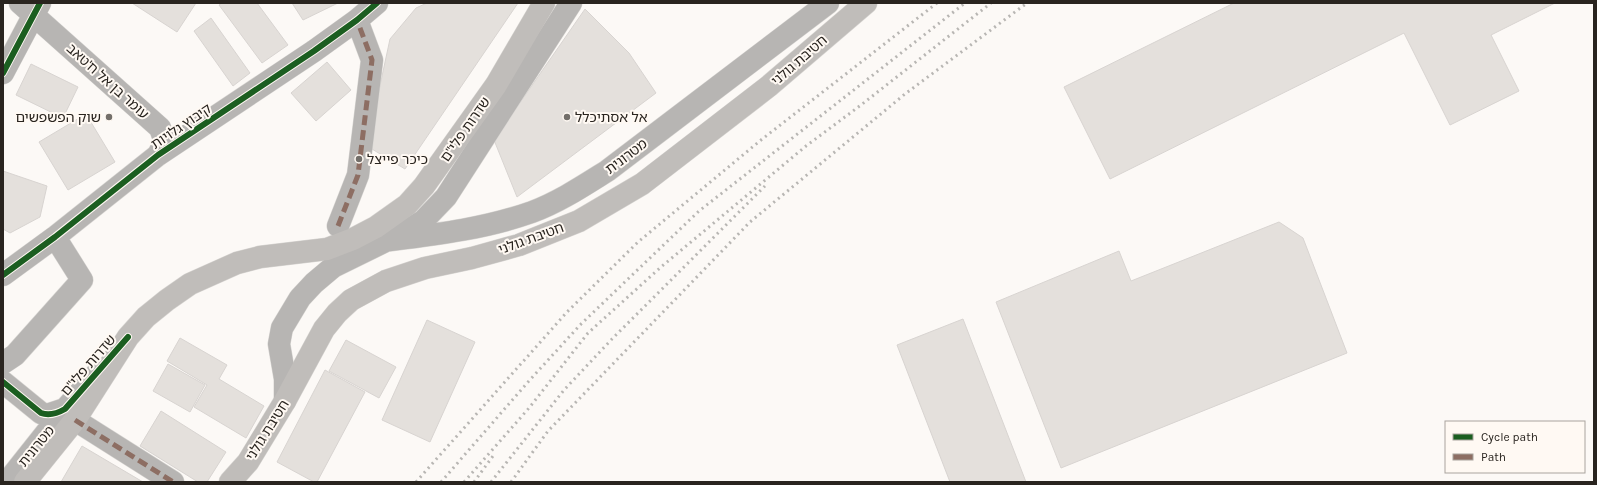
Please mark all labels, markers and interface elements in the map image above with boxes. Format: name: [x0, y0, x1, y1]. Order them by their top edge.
street label: חטיבת גולני: [768, 32, 831, 89]
street label: עומר בן אל ח'טאב: [63, 40, 152, 123]
street label: שדרות פלי"ם: [437, 94, 494, 165]
street label: קיבוץ גלויות: [148, 100, 215, 153]
place label: שוק הפשפשים: [15, 109, 101, 126]
place label: אל אסתיכלל: [575, 109, 648, 126]
marker: שוק הפשפשים: [104, 112, 114, 122]
marker: אל אסתיכלל: [562, 112, 572, 122]
street label: מטרונית: [602, 135, 651, 178]
place label: כיכר פייצל: [367, 151, 428, 168]
marker: כיכר פייצל: [354, 154, 364, 164]
street label: חטיבת גולני: [496, 219, 566, 258]
street label: שדרות פלי"ם: [57, 331, 120, 399]
street label: חטיבת גולני: [242, 397, 293, 464]
legend: [1445, 421, 1585, 473]
street label: מטרונית: [15, 422, 58, 470]
text: Cycle path: [1481, 430, 1538, 444]
text: Path: [1481, 450, 1506, 464]

